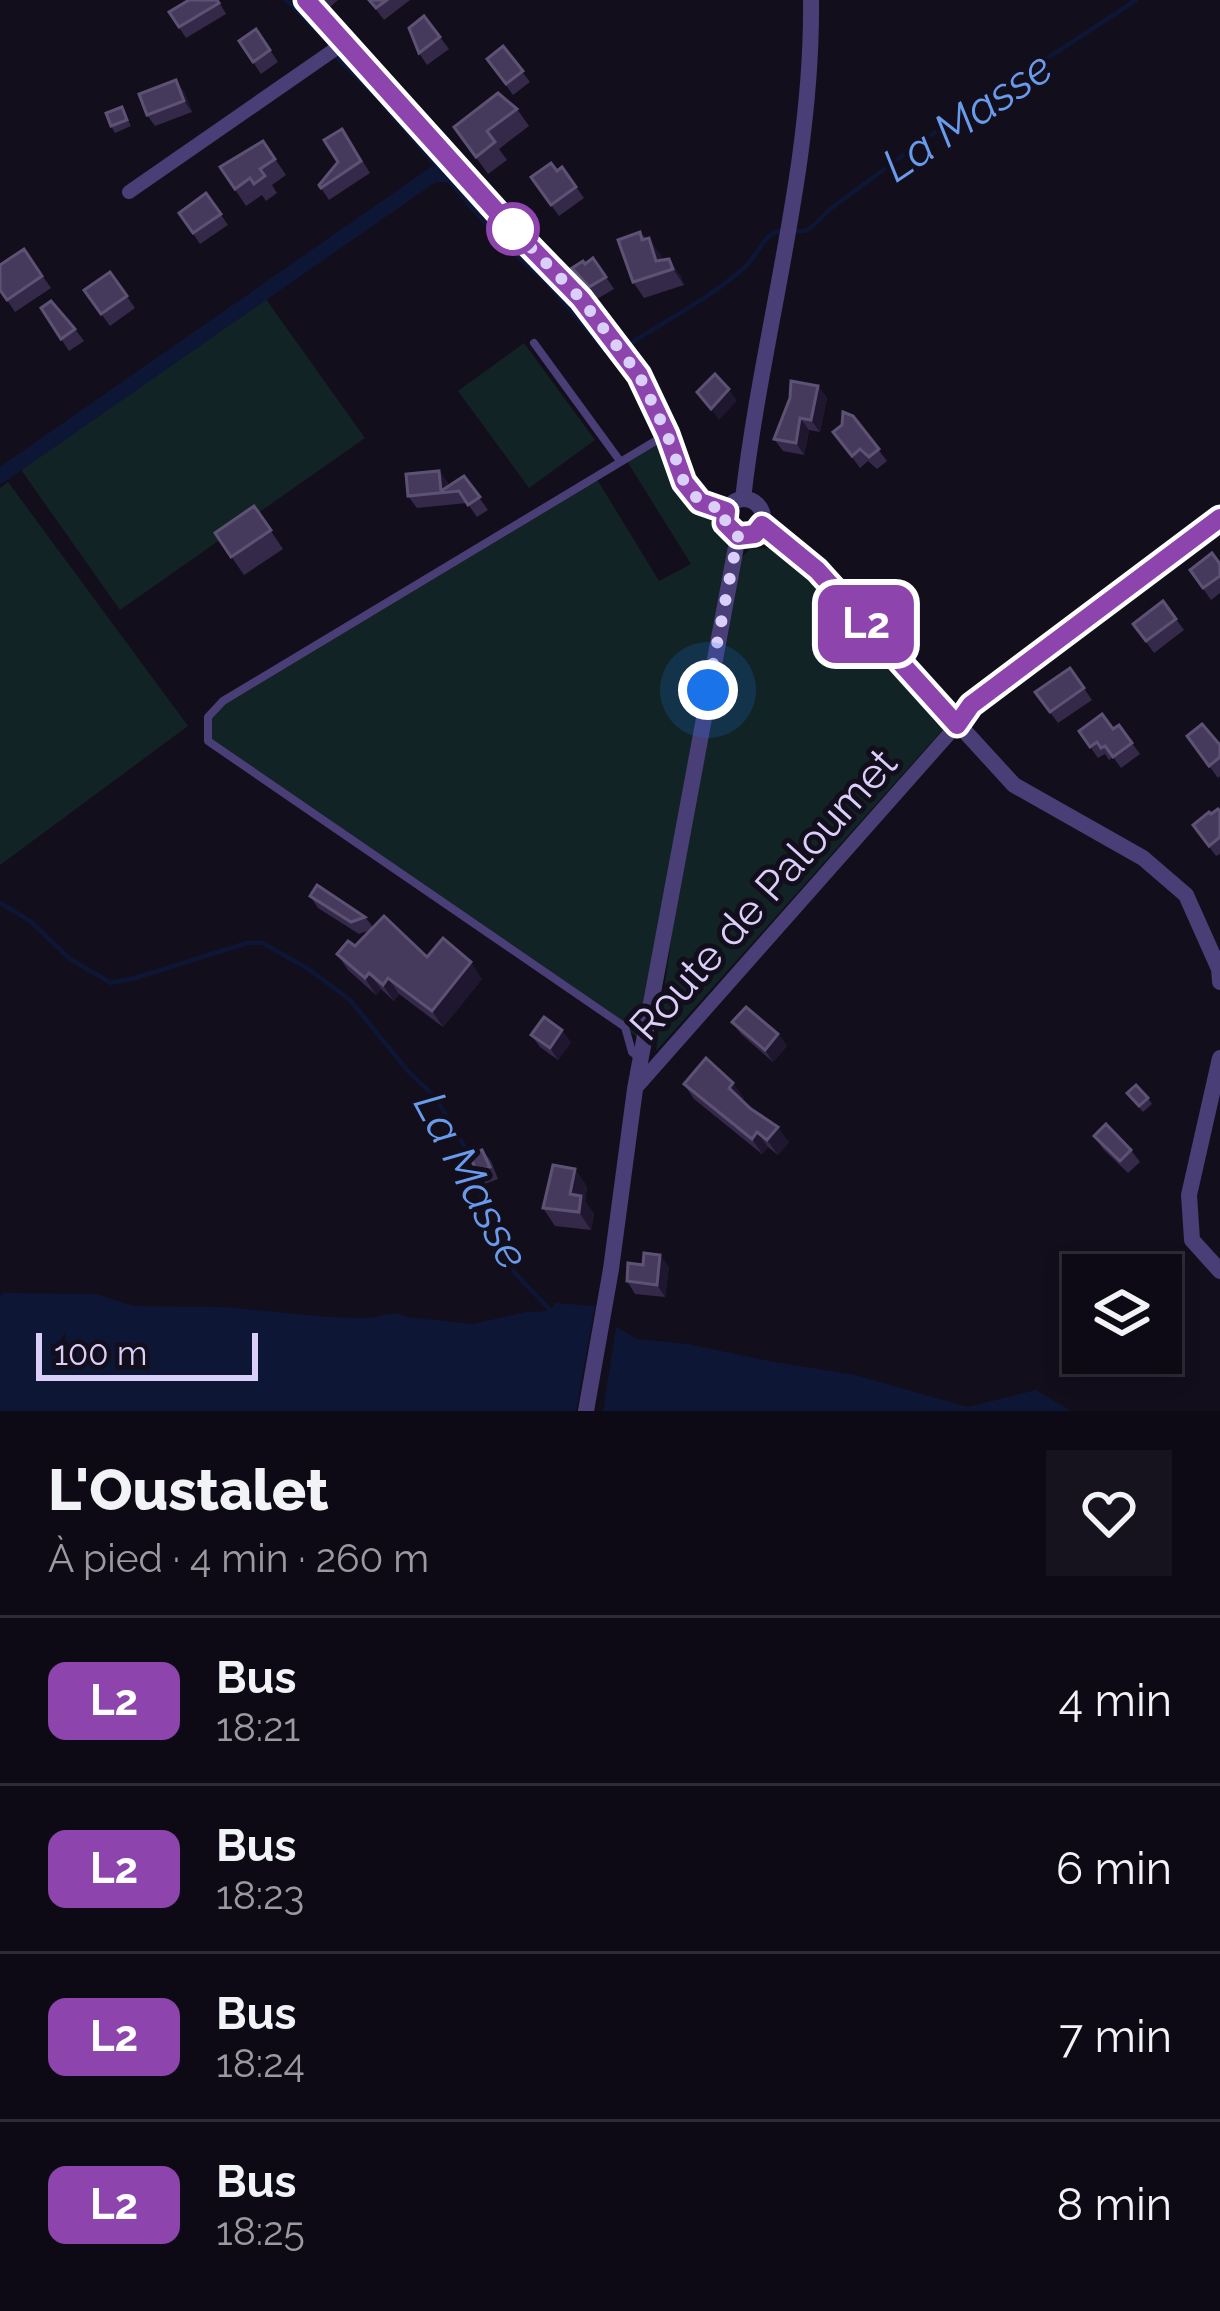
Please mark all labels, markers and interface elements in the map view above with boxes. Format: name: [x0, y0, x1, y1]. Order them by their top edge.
water label: La Masse: [873, 41, 1062, 192]
unlabelled marker: [488, 204, 538, 254]
line badge: L2: [812, 585, 920, 663]
text: L2: [842, 599, 890, 648]
your location: [678, 660, 738, 720]
street label: Route de Paloumet: [620, 739, 907, 1050]
water label: La Masse: [403, 1083, 540, 1278]
map controls: [1062, 1254, 1182, 1374]
button: layers: [1062, 1254, 1182, 1374]
scale bar: [36, 1327, 258, 1380]
text: 100 m: [54, 1334, 147, 1373]
button: heart: [1046, 1450, 1172, 1576]
text: L'Oustalet: [48, 1456, 329, 1523]
text: À pied · 4 min · 260 m: [48, 1535, 429, 1581]
text: Bus: [216, 1651, 297, 1704]
text: 4 min: [1059, 1674, 1172, 1727]
text: L2: [90, 1676, 138, 1725]
text: 18:21: [216, 1704, 300, 1750]
text: Bus: [216, 1819, 297, 1872]
text: 6 min: [1056, 1842, 1172, 1895]
text: L2: [90, 1844, 138, 1893]
text: 18:23: [216, 1872, 304, 1918]
text: Bus: [216, 1987, 297, 2040]
text: 7 min: [1059, 2010, 1172, 2063]
text: L2: [90, 2012, 138, 2061]
text: 18:24: [216, 2040, 305, 2086]
text: Bus: [216, 2155, 297, 2208]
text: 8 min: [1056, 2178, 1172, 2231]
text: L2: [90, 2180, 138, 2229]
text: 18:25: [216, 2208, 305, 2254]

